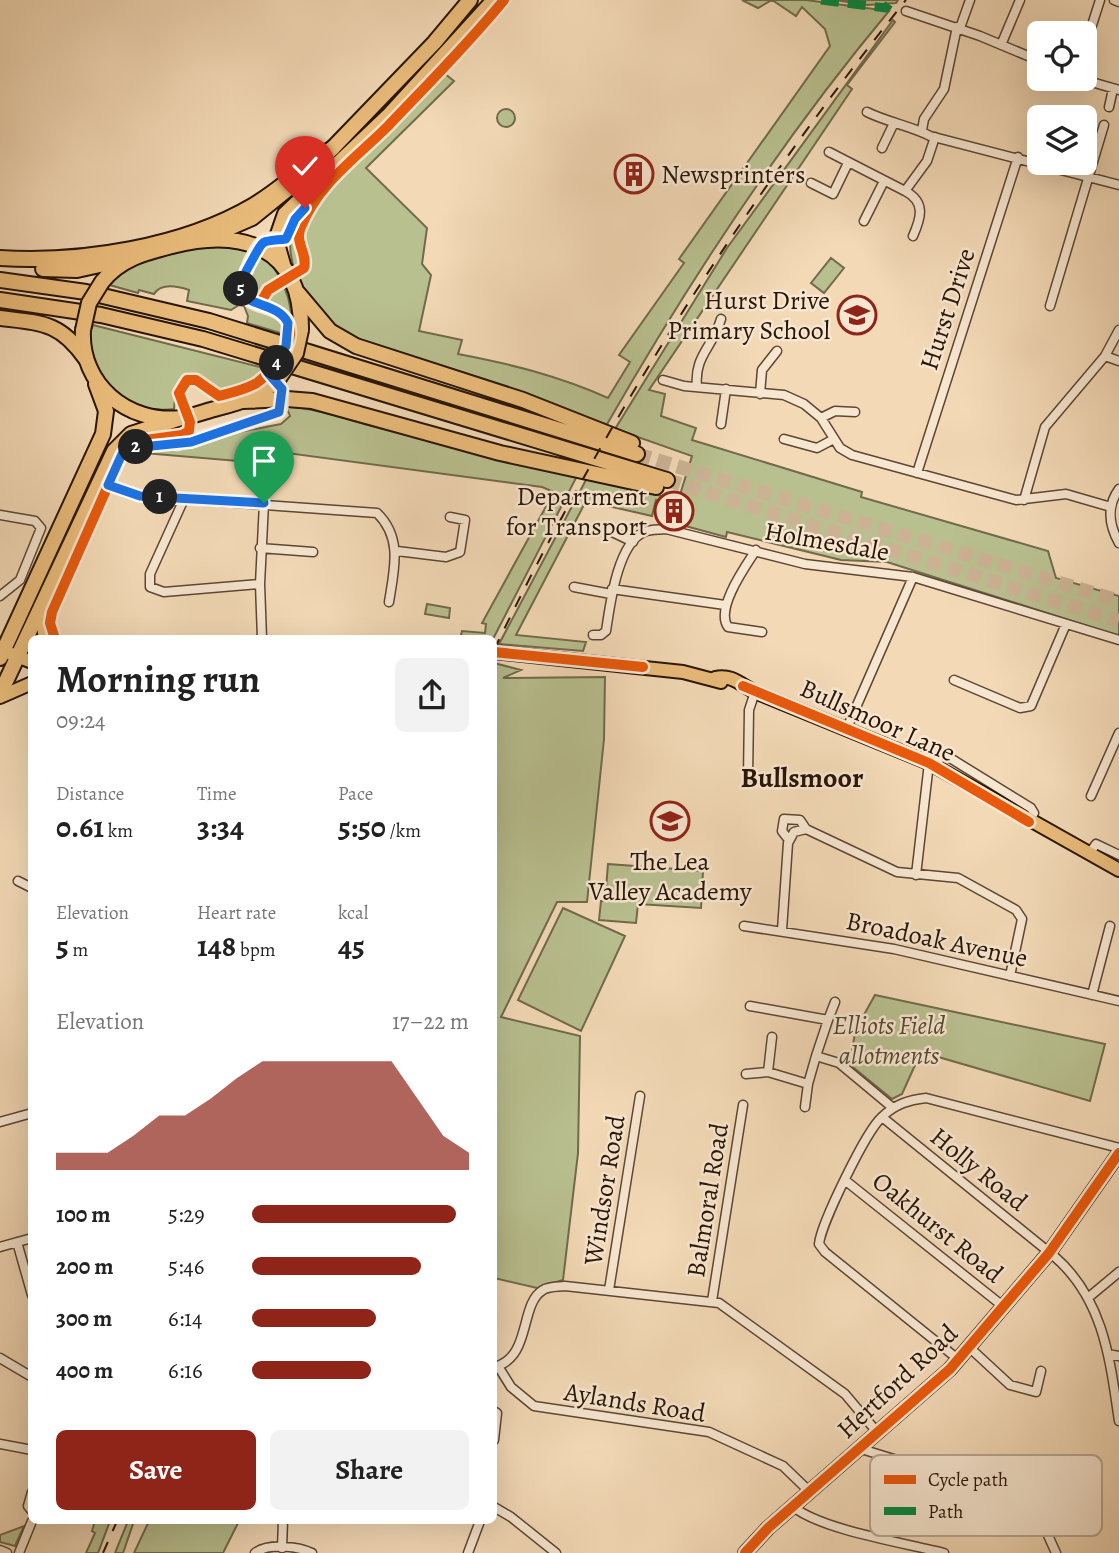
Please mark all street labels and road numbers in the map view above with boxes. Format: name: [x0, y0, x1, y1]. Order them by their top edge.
street label: Hurst Drive: [911, 244, 984, 375]
street label: Holmesdale: [762, 513, 892, 570]
street label: Bullsmoor Lane: [795, 671, 961, 770]
street label: Broadoak Avenue: [843, 903, 1031, 976]
street label: Windsor Road: [575, 1113, 634, 1269]
street label: Holly Road: [923, 1119, 1035, 1219]
street label: Balmoral Road: [678, 1120, 737, 1280]
street label: Oakhurst Road: [865, 1164, 1011, 1291]
street label: Hertford Road: [829, 1316, 965, 1446]
street label: Aylands Road: [561, 1374, 708, 1431]

